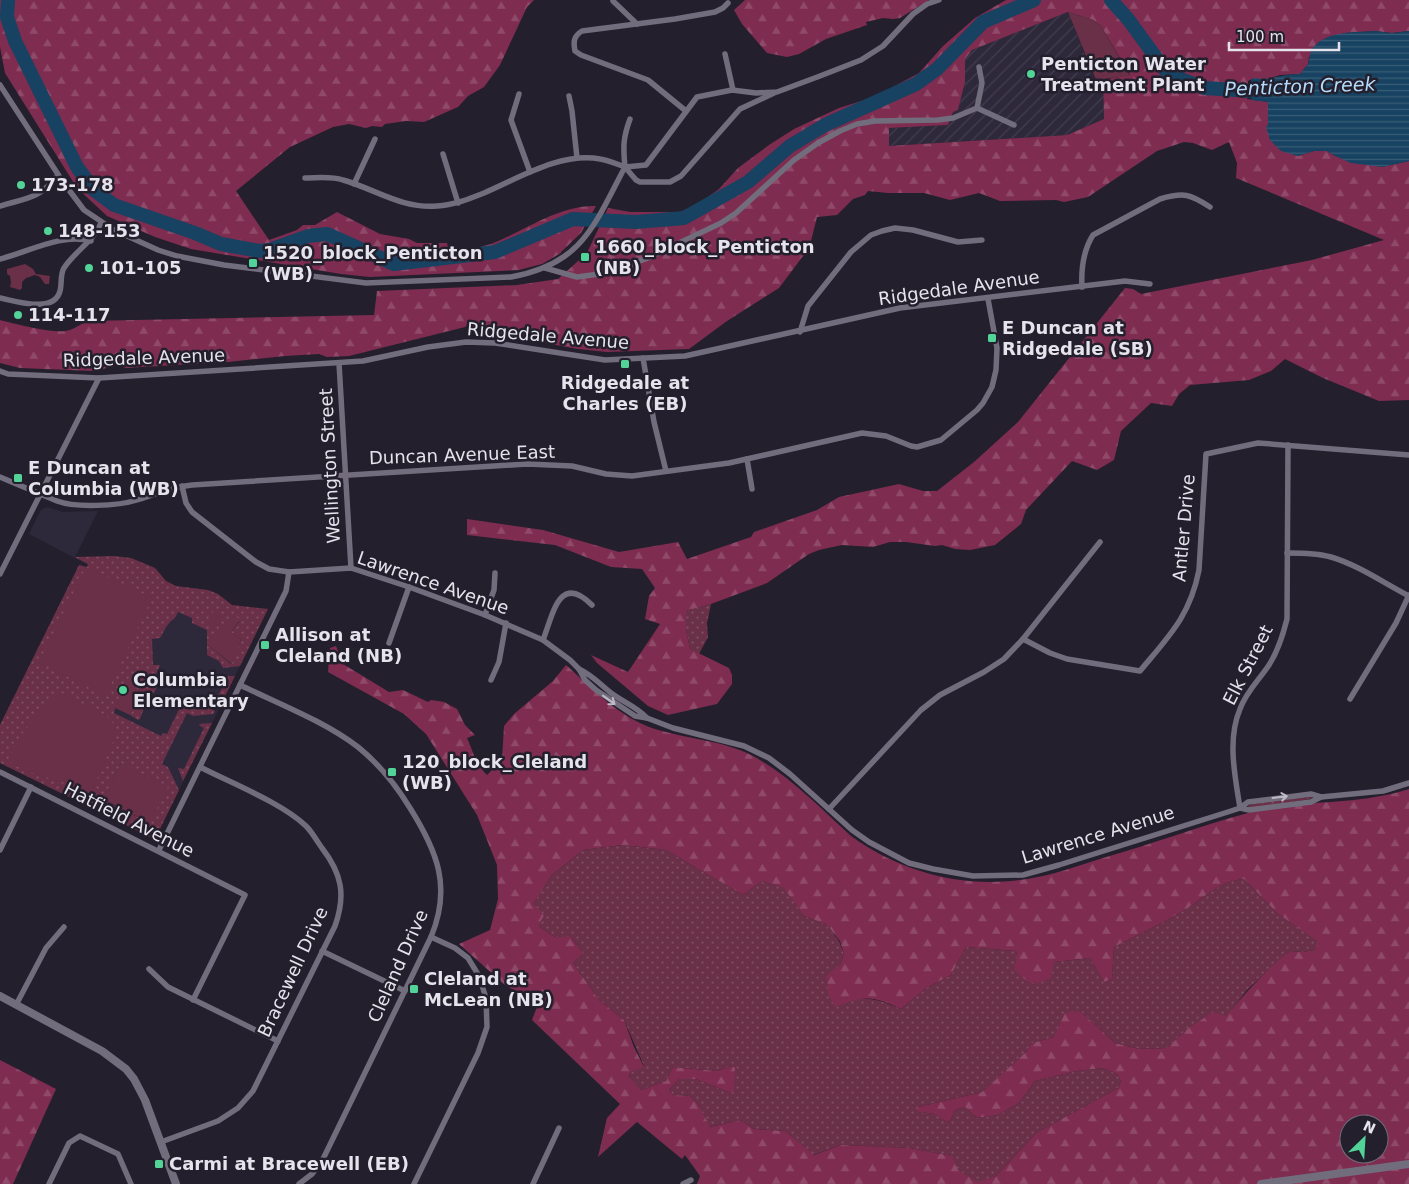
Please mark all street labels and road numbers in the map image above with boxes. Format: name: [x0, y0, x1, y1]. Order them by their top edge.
street label: Ridgedale Avenue: [877, 266, 1041, 309]
street label: Ridgedale Avenue: [466, 318, 630, 353]
street label: Ridgedale Avenue: [62, 344, 226, 371]
street label: Wellington Street: [315, 388, 344, 544]
street label: Duncan Avenue East: [369, 441, 555, 468]
street label: Antler Drive: [1168, 473, 1199, 583]
street label: Lawrence Avenue: [355, 547, 512, 618]
street label: Elk Street: [1218, 621, 1277, 708]
street label: Hatfield Avenue: [61, 778, 198, 861]
street label: Lawrence Avenue: [1019, 801, 1177, 868]
street label: Bracewell Drive: [253, 903, 332, 1040]
street label: Cleland Drive: [363, 906, 432, 1025]

